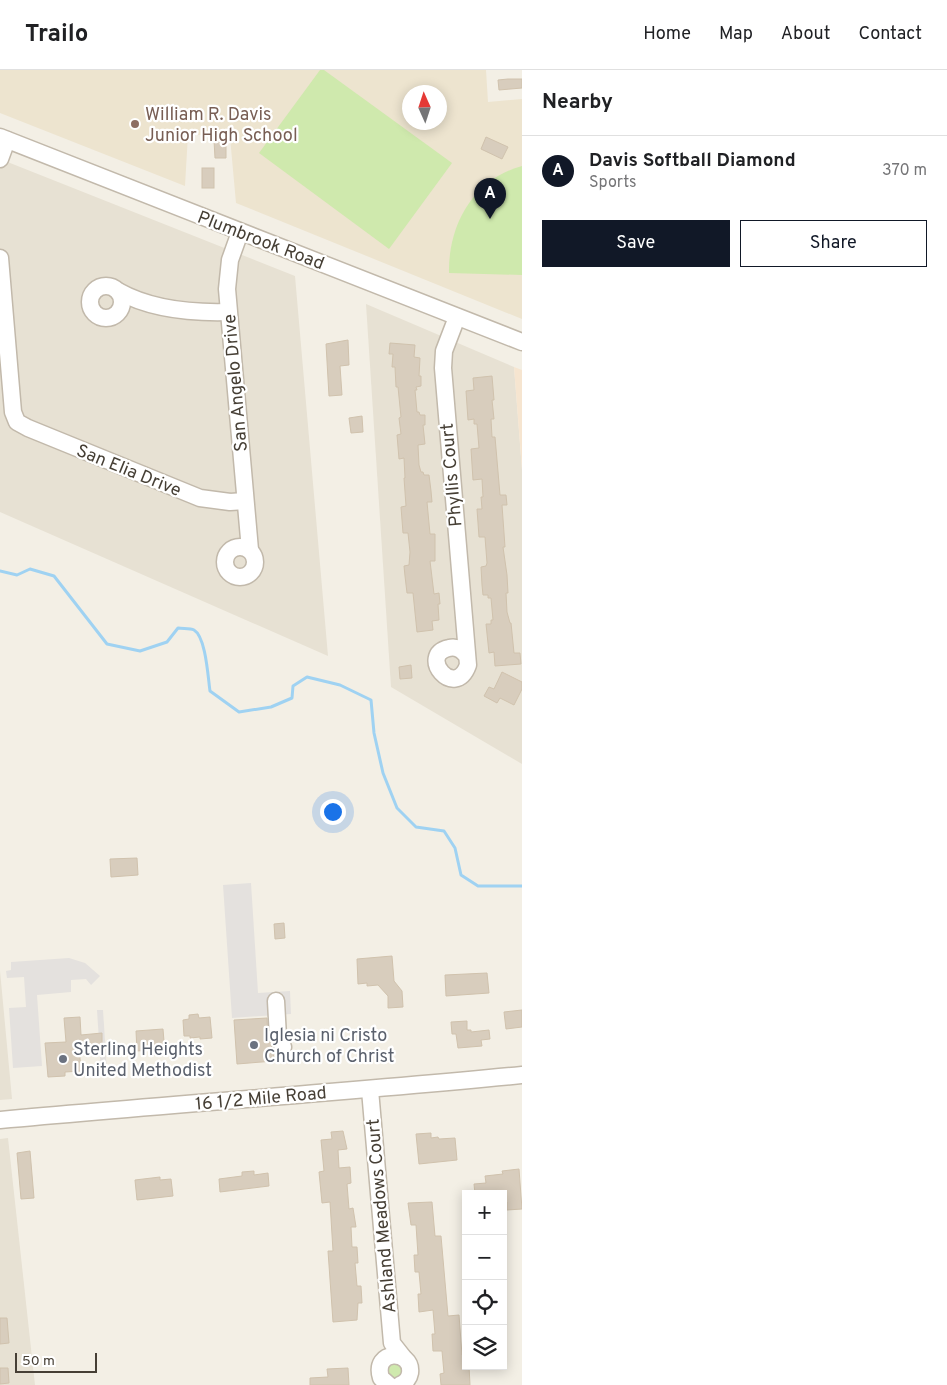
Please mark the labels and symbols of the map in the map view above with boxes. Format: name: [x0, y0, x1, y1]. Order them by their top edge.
north arrow: [402, 85, 447, 130]
place label: William R. Davis Junior High School: [145, 104, 298, 148]
marker: William R. Davis Junior High School: [129, 118, 141, 130]
pin: A: [474, 178, 506, 219]
street label: Plumbrook Road: [194, 207, 327, 276]
street label: San Angelo Drive: [219, 313, 254, 453]
street label: Phyllis Court: [437, 422, 468, 528]
street label: San Elia Drive: [73, 440, 184, 503]
your location: [320, 799, 346, 825]
place label: Iglesia ni Cristo Church of Christ: [264, 1025, 395, 1069]
place label: Sterling Heights United Methodist: [73, 1039, 212, 1083]
marker: Iglesia ni Cristo Church of Christ: [248, 1039, 260, 1051]
marker: Sterling Heights United Methodist: [57, 1053, 69, 1065]
street label: 16 1/2 Mile Road: [194, 1082, 328, 1117]
street label: Ashland Meadows Court: [363, 1118, 402, 1314]
scale bar: [15, 1350, 98, 1373]

